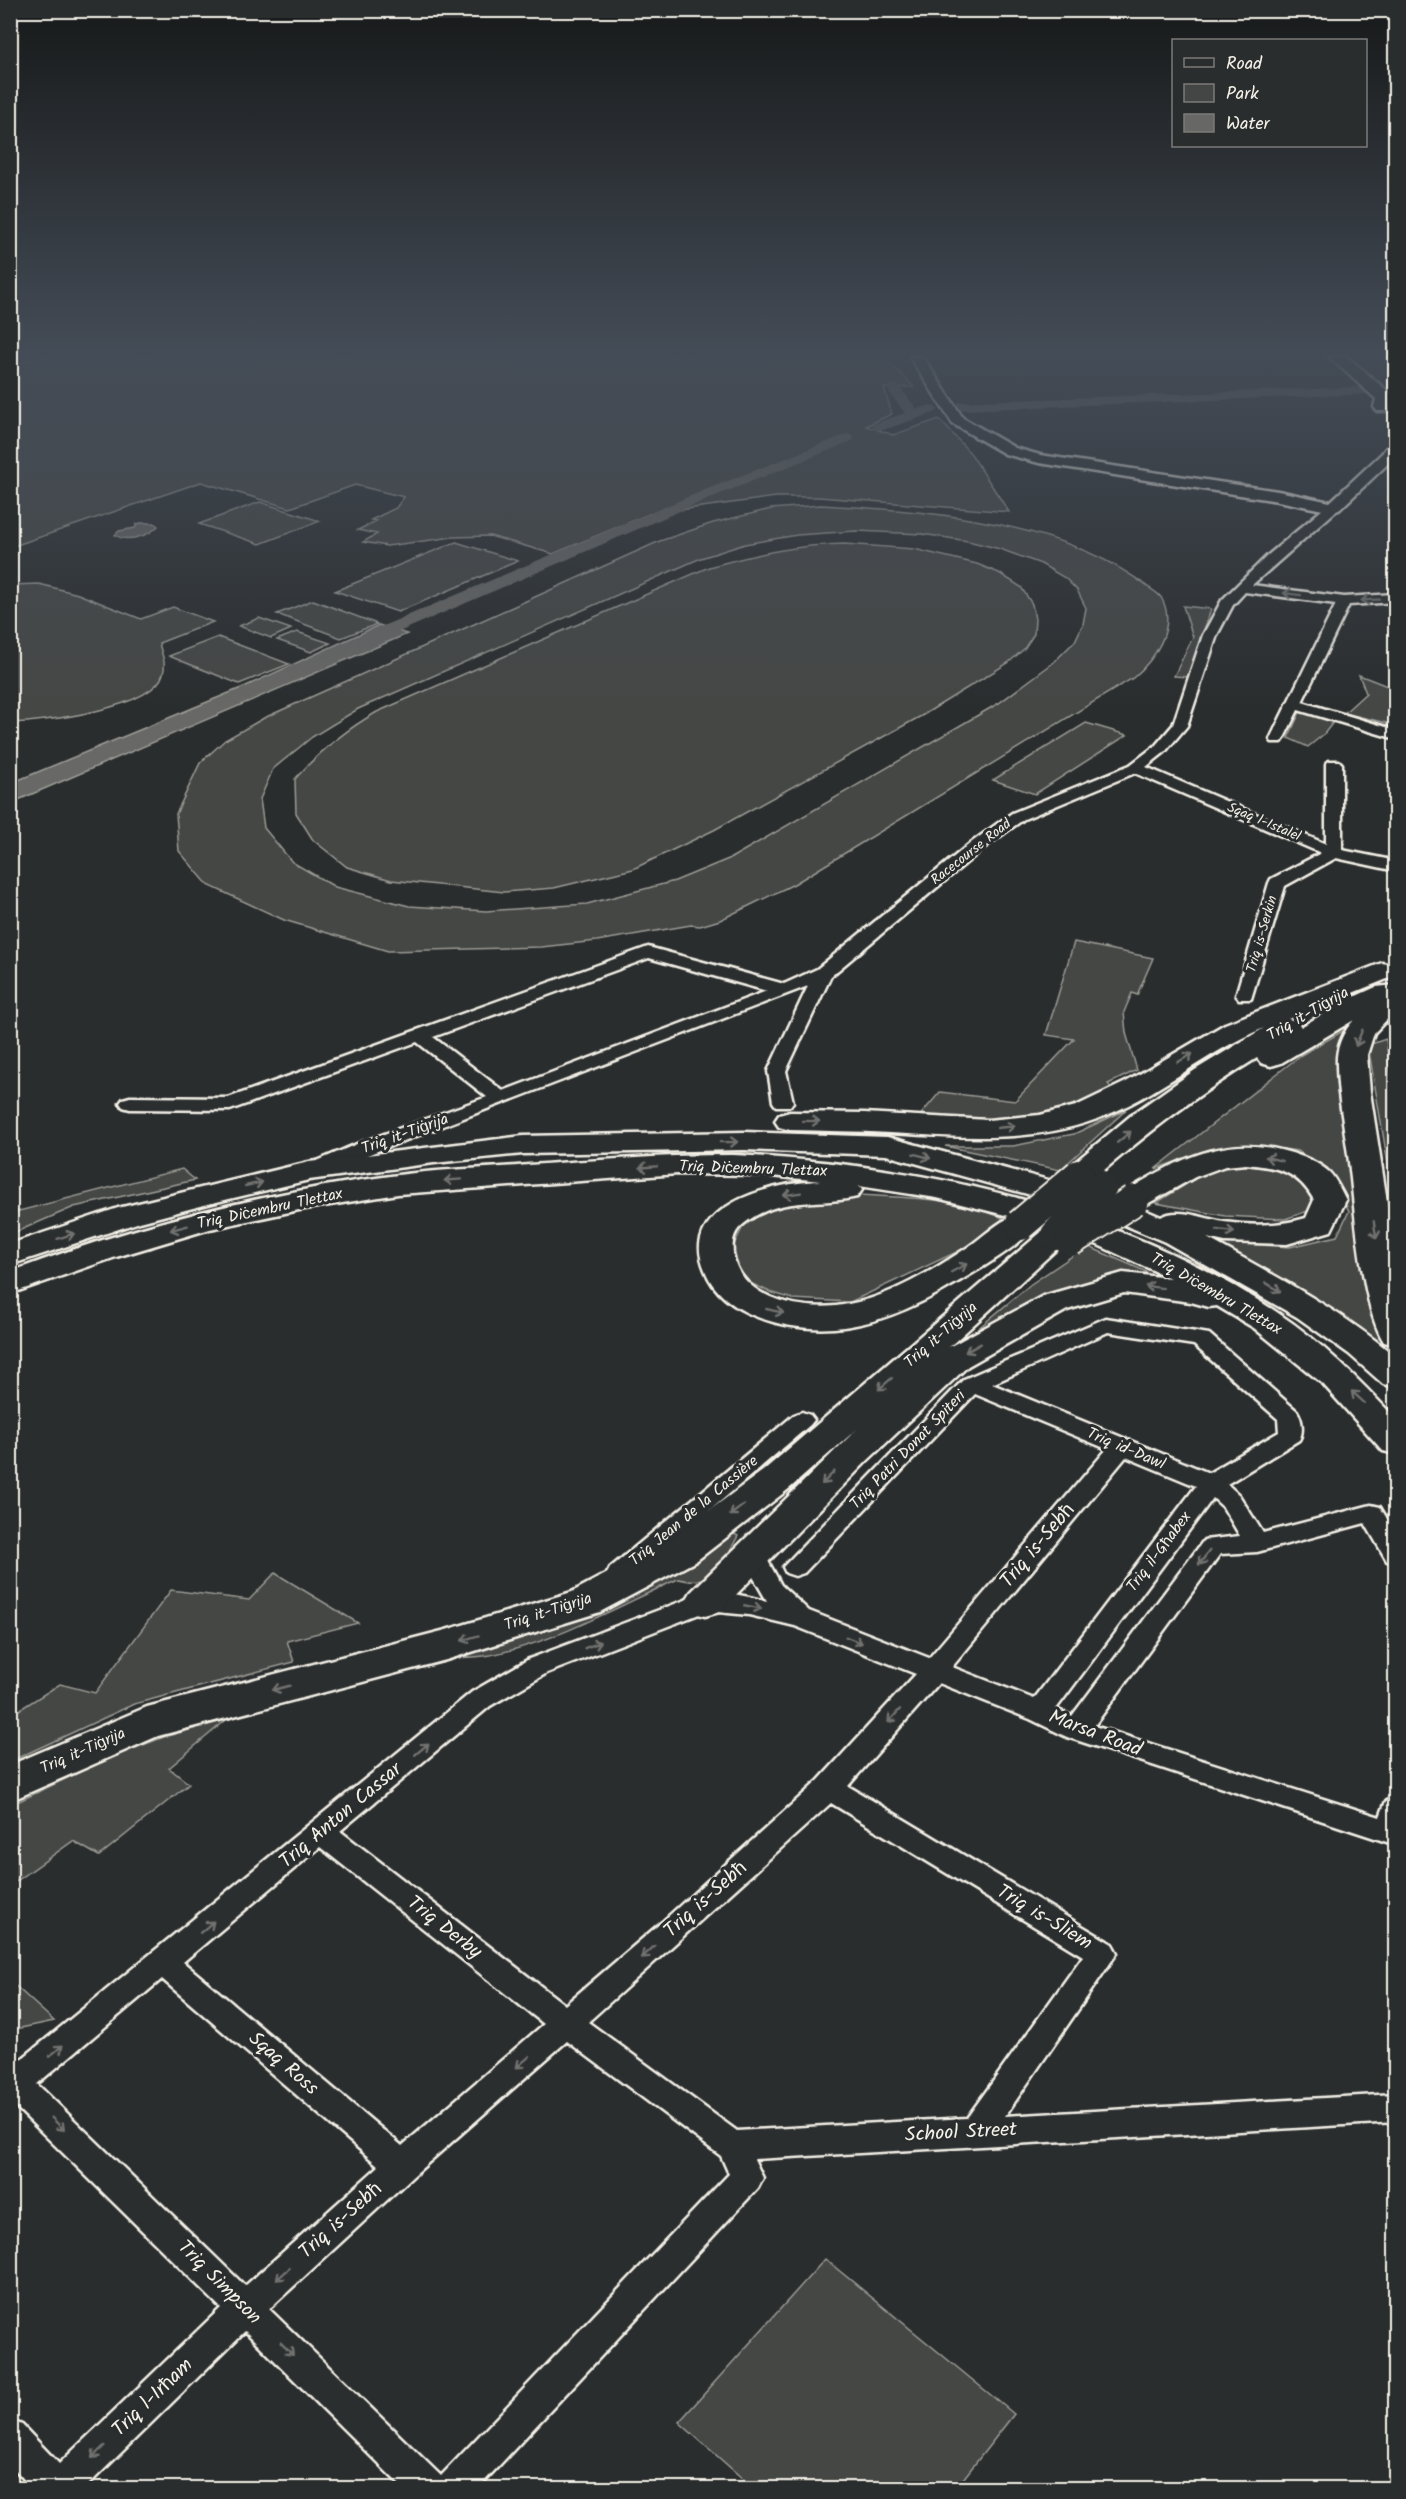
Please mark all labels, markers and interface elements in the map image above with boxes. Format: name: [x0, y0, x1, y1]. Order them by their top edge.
legend: [1172, 39, 1367, 147]
text: Road: [1226, 50, 1263, 79]
text: Park: [1226, 80, 1259, 109]
text: Water: [1226, 110, 1271, 139]
one-way arrow: [1283, 589, 1303, 600]
one-way arrow: [1360, 594, 1380, 605]
street label: Sqaq l-Istalel: [1224, 797, 1305, 848]
street label: Racecourse Road: [926, 813, 1017, 891]
street label: Triq is-Serkin: [1241, 893, 1283, 975]
street label: Triq it-Tiġrija: [1262, 980, 1354, 1048]
one-way arrow: [1353, 1028, 1364, 1046]
one-way arrow: [1176, 1052, 1193, 1064]
street label: Triq it-Tiġrija: [358, 1107, 452, 1161]
one-way arrow: [801, 1115, 821, 1127]
one-way arrow: [995, 1121, 1015, 1132]
one-way arrow: [1116, 1130, 1131, 1144]
one-way arrow: [718, 1136, 738, 1147]
one-way arrow: [912, 1150, 931, 1162]
one-way arrow: [1265, 1152, 1284, 1164]
street label: Triq Diċembru Tlettax: [679, 1154, 829, 1184]
one-way arrow: [638, 1162, 658, 1173]
one-way arrow: [444, 1175, 464, 1186]
one-way arrow: [243, 1178, 263, 1189]
street label: Triq Diċembru Tlettax: [195, 1181, 346, 1237]
one-way arrow: [783, 1189, 803, 1200]
one-way arrow: [1369, 1219, 1380, 1239]
one-way arrow: [170, 1223, 189, 1234]
one-way arrow: [1215, 1226, 1235, 1237]
one-way arrow: [56, 1230, 75, 1241]
street label: Triq Diċembru Tlettax: [1146, 1246, 1287, 1342]
one-way arrow: [950, 1262, 967, 1274]
one-way arrow: [1144, 1281, 1164, 1292]
one-way arrow: [1263, 1282, 1281, 1293]
street label: Triq it-Tiġrija: [898, 1296, 984, 1374]
one-way arrow: [765, 1306, 784, 1317]
one-way arrow: [965, 1342, 982, 1354]
one-way arrow: [878, 1377, 893, 1391]
street label: Triq Patri Donat Spiteri: [844, 1384, 973, 1516]
one-way arrow: [1351, 1390, 1366, 1404]
street label: Triq id-Dawl: [1083, 1421, 1169, 1477]
street label: Triq Jean de la Cassière: [624, 1449, 764, 1573]
one-way arrow: [821, 1470, 836, 1485]
street label: Triq is-Sebħ: [993, 1496, 1083, 1596]
one-way arrow: [729, 1503, 745, 1516]
street label: Triq il-Għabex: [1120, 1505, 1198, 1598]
one-way arrow: [1198, 1550, 1211, 1566]
street label: Triq it-Tiġrija: [501, 1586, 595, 1638]
one-way arrow: [743, 1602, 762, 1613]
one-way arrow: [461, 1633, 480, 1644]
one-way arrow: [844, 1635, 863, 1646]
one-way arrow: [583, 1638, 601, 1649]
one-way arrow: [272, 1682, 291, 1694]
street label: Marsa Road: [1044, 1702, 1147, 1767]
one-way arrow: [887, 1708, 901, 1723]
street label: Triq it-Tiġrija: [36, 1721, 130, 1781]
one-way arrow: [414, 1742, 429, 1756]
street label: Triq Anton Cassar: [272, 1754, 411, 1877]
street label: Triq is-Sebħ: [657, 1854, 755, 1946]
street label: Triq is-Sliem: [990, 1877, 1098, 1959]
street label: Triq Derby: [399, 1888, 489, 1968]
one-way arrow: [199, 1921, 215, 1934]
one-way arrow: [640, 1945, 655, 1959]
street label: Sqaq Ross: [241, 2024, 326, 2104]
one-way arrow: [48, 2044, 64, 2057]
one-way arrow: [516, 2055, 531, 2069]
street label: School Street: [904, 2114, 1018, 2152]
one-way arrow: [50, 2117, 65, 2132]
street label: Triq is-Sebħ: [292, 2175, 390, 2267]
street label: Triq Simpson: [169, 2233, 269, 2333]
one-way arrow: [275, 2267, 290, 2281]
one-way arrow: [279, 2342, 294, 2357]
street label: Triq l-Irħam: [105, 2351, 201, 2445]
one-way arrow: [90, 2444, 105, 2459]

